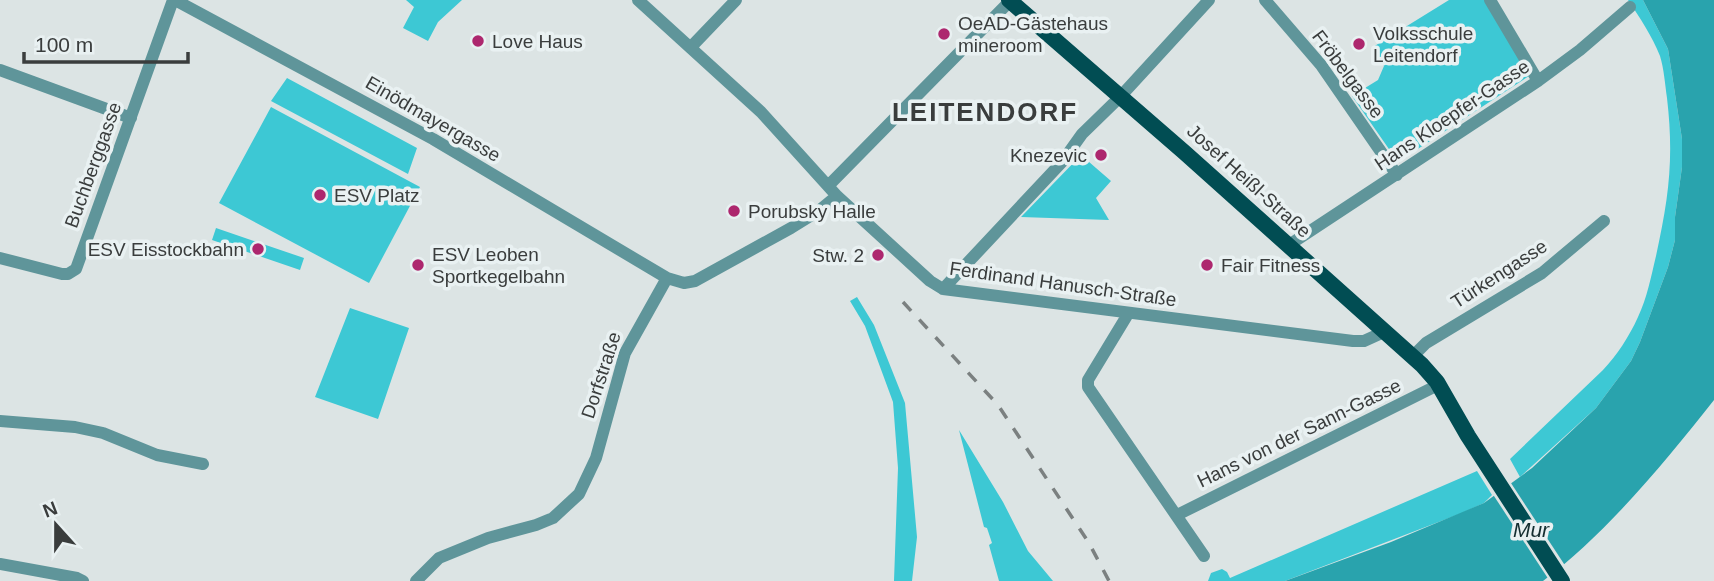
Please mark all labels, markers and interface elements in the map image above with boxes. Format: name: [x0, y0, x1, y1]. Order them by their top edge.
place label: OeAD-Gästehaus mineroom: [958, 13, 1108, 56]
scale bar: [24, 21, 189, 65]
place label: Volksschule Leitendorf: [1373, 23, 1473, 66]
marker: OeAD-Gästehaus mineroom: [936, 26, 952, 42]
street label: Fröbelgasse: [1308, 26, 1388, 122]
place label: Love Haus: [492, 31, 583, 52]
text: 100 m: [35, 33, 93, 56]
marker: Love Haus: [470, 33, 486, 49]
marker: Volksschule Leitendorf: [1351, 36, 1367, 52]
street label: Hans Kloepfer-Gasse: [1371, 56, 1533, 174]
street label: Einödmayergasse: [362, 72, 504, 166]
district label: LEITENDORF: [892, 97, 1078, 127]
street label: Buchberggasse: [61, 99, 125, 231]
street label: Josef Heißl-Straße: [1183, 120, 1315, 242]
place label: Knezevic: [1010, 145, 1087, 166]
marker: Knezevic: [1093, 147, 1109, 163]
place label: ESV Platz: [334, 185, 420, 206]
marker: ESV Platz: [312, 187, 328, 203]
place label: Porubsky Halle: [748, 201, 876, 222]
marker: Porubsky Halle: [726, 203, 742, 219]
street label: Türkengasse: [1447, 235, 1551, 313]
place label: ESV Eisstockbahn: [88, 239, 244, 260]
marker: ESV Eisstockbahn: [250, 241, 266, 257]
place label: ESV Leoben Sportkegelbahn: [432, 244, 565, 287]
place label: Stw. 2: [812, 245, 864, 266]
marker: Stw. 2: [870, 247, 886, 263]
place label: Fair Fitness: [1221, 255, 1320, 276]
marker: ESV Leoben Sportkegelbahn: [410, 257, 426, 273]
marker: Fair Fitness: [1199, 257, 1215, 273]
street label: Ferdinand Hanusch-Straße: [948, 258, 1178, 310]
street label: Dorfstraße: [577, 329, 625, 421]
street label: Hans von der Sann-Gasse: [1194, 374, 1404, 492]
north arrow: [21, 490, 91, 560]
text: N: [40, 497, 60, 522]
water label: Mur: [1513, 518, 1550, 541]

